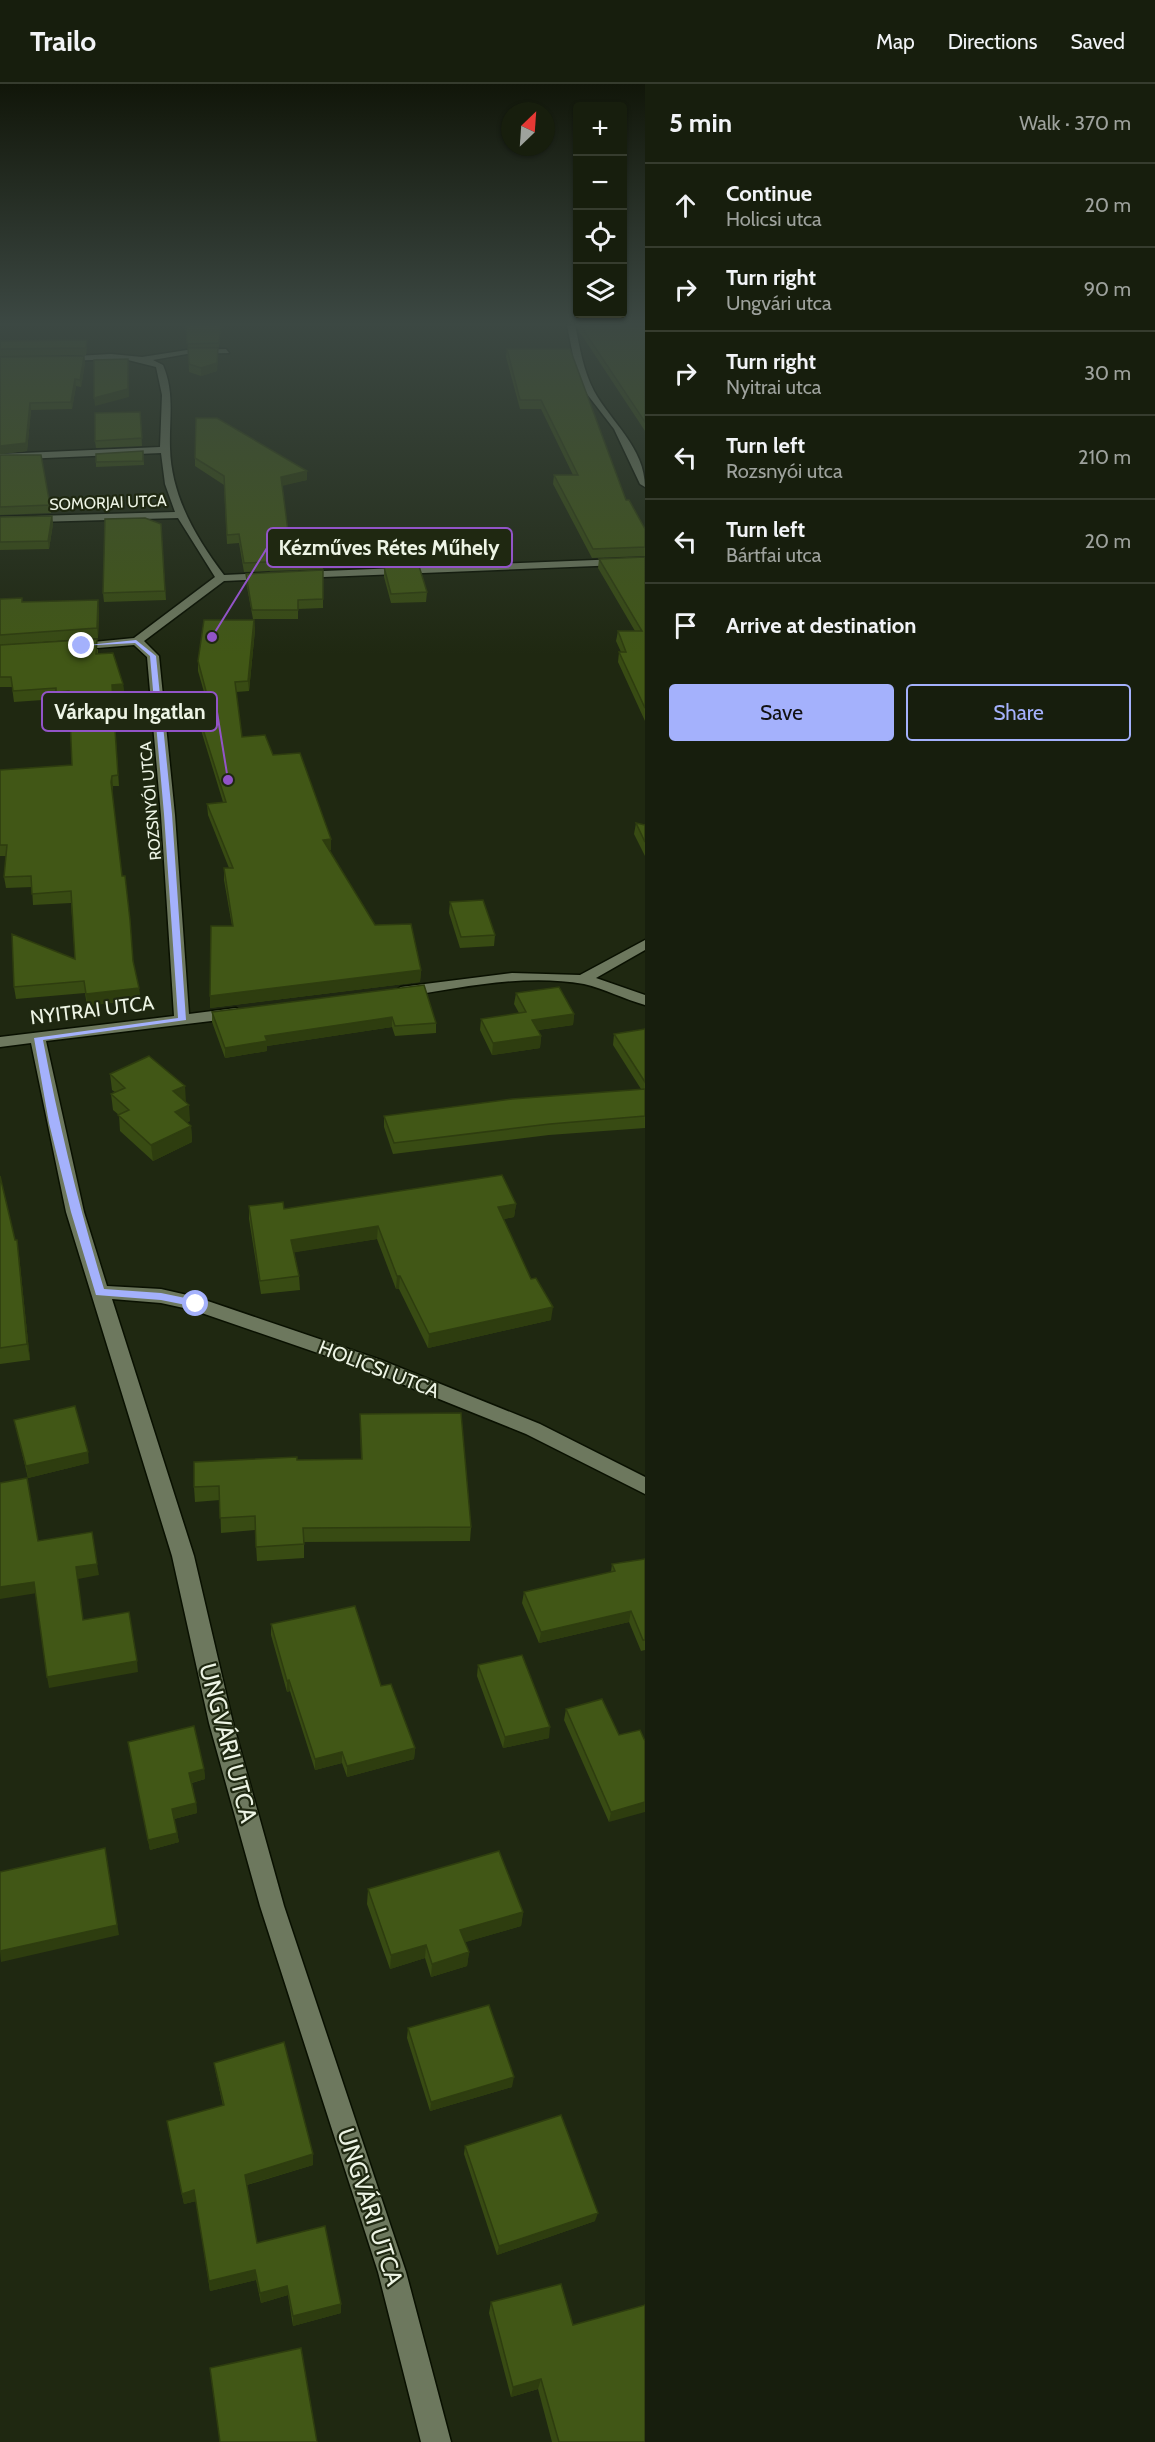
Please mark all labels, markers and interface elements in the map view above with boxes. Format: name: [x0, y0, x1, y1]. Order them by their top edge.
text: Trailo: [30, 24, 96, 58]
text: Map: [876, 29, 915, 54]
text: Directions: [948, 29, 1037, 54]
text: Saved: [1070, 29, 1125, 54]
north arrow: [501, 102, 555, 156]
map controls: [573, 102, 627, 318]
button: +: [573, 102, 627, 156]
text: 5 min: [669, 107, 732, 139]
text: Walk · 370 m: [1019, 111, 1131, 135]
button: −: [573, 156, 627, 210]
text: Continue: [726, 180, 812, 207]
icon: ahead: [669, 189, 702, 222]
text: 20 m: [1085, 193, 1131, 217]
text: Holicsi utca: [726, 207, 822, 231]
button: locate: [573, 210, 627, 264]
button: layers: [573, 264, 627, 318]
text: Turn right: [726, 264, 816, 291]
icon: right: [669, 273, 702, 306]
text: 90 m: [1084, 277, 1131, 301]
text: Ungvári utca: [726, 291, 832, 315]
text: Turn right: [726, 348, 816, 375]
icon: right: [669, 357, 702, 390]
text: 30 m: [1084, 361, 1131, 385]
text: Nyitrai utca: [726, 375, 821, 399]
text: Turn left: [726, 432, 805, 459]
icon: left: [669, 441, 702, 474]
text: 210 m: [1078, 445, 1131, 469]
text: Rozsnyói utca: [726, 459, 843, 483]
street label: SOMORJAI UTCA: [49, 491, 167, 514]
text: Turn left: [726, 516, 805, 543]
icon: left: [669, 525, 702, 558]
callout: Kézműves Rétes Műhely: [267, 528, 512, 567]
text: 20 m: [1085, 529, 1131, 553]
text: Kézműves Rétes Műhely: [278, 535, 500, 560]
text: Bártfai utca: [726, 543, 821, 567]
icon: arrive: [669, 609, 702, 642]
text: Arrive at destination: [726, 612, 916, 639]
route end: [68, 632, 94, 658]
button: Save: [669, 684, 894, 741]
button: Share: [906, 684, 1131, 741]
callout: Várkapu Ingatlan: [42, 692, 217, 731]
text: Várkapu Ingatlan: [54, 699, 206, 724]
street label: ROZSNYÓI UTCA: [136, 741, 165, 861]
street label: NYITRAI UTCA: [29, 990, 156, 1029]
route start: [182, 1290, 208, 1316]
street label: HOLICSI UTCA: [315, 1335, 443, 1403]
street label: UNGVÁRI UTCA: [193, 1660, 264, 1826]
street label: UNGVÁRI UTCA: [331, 2124, 410, 2289]

